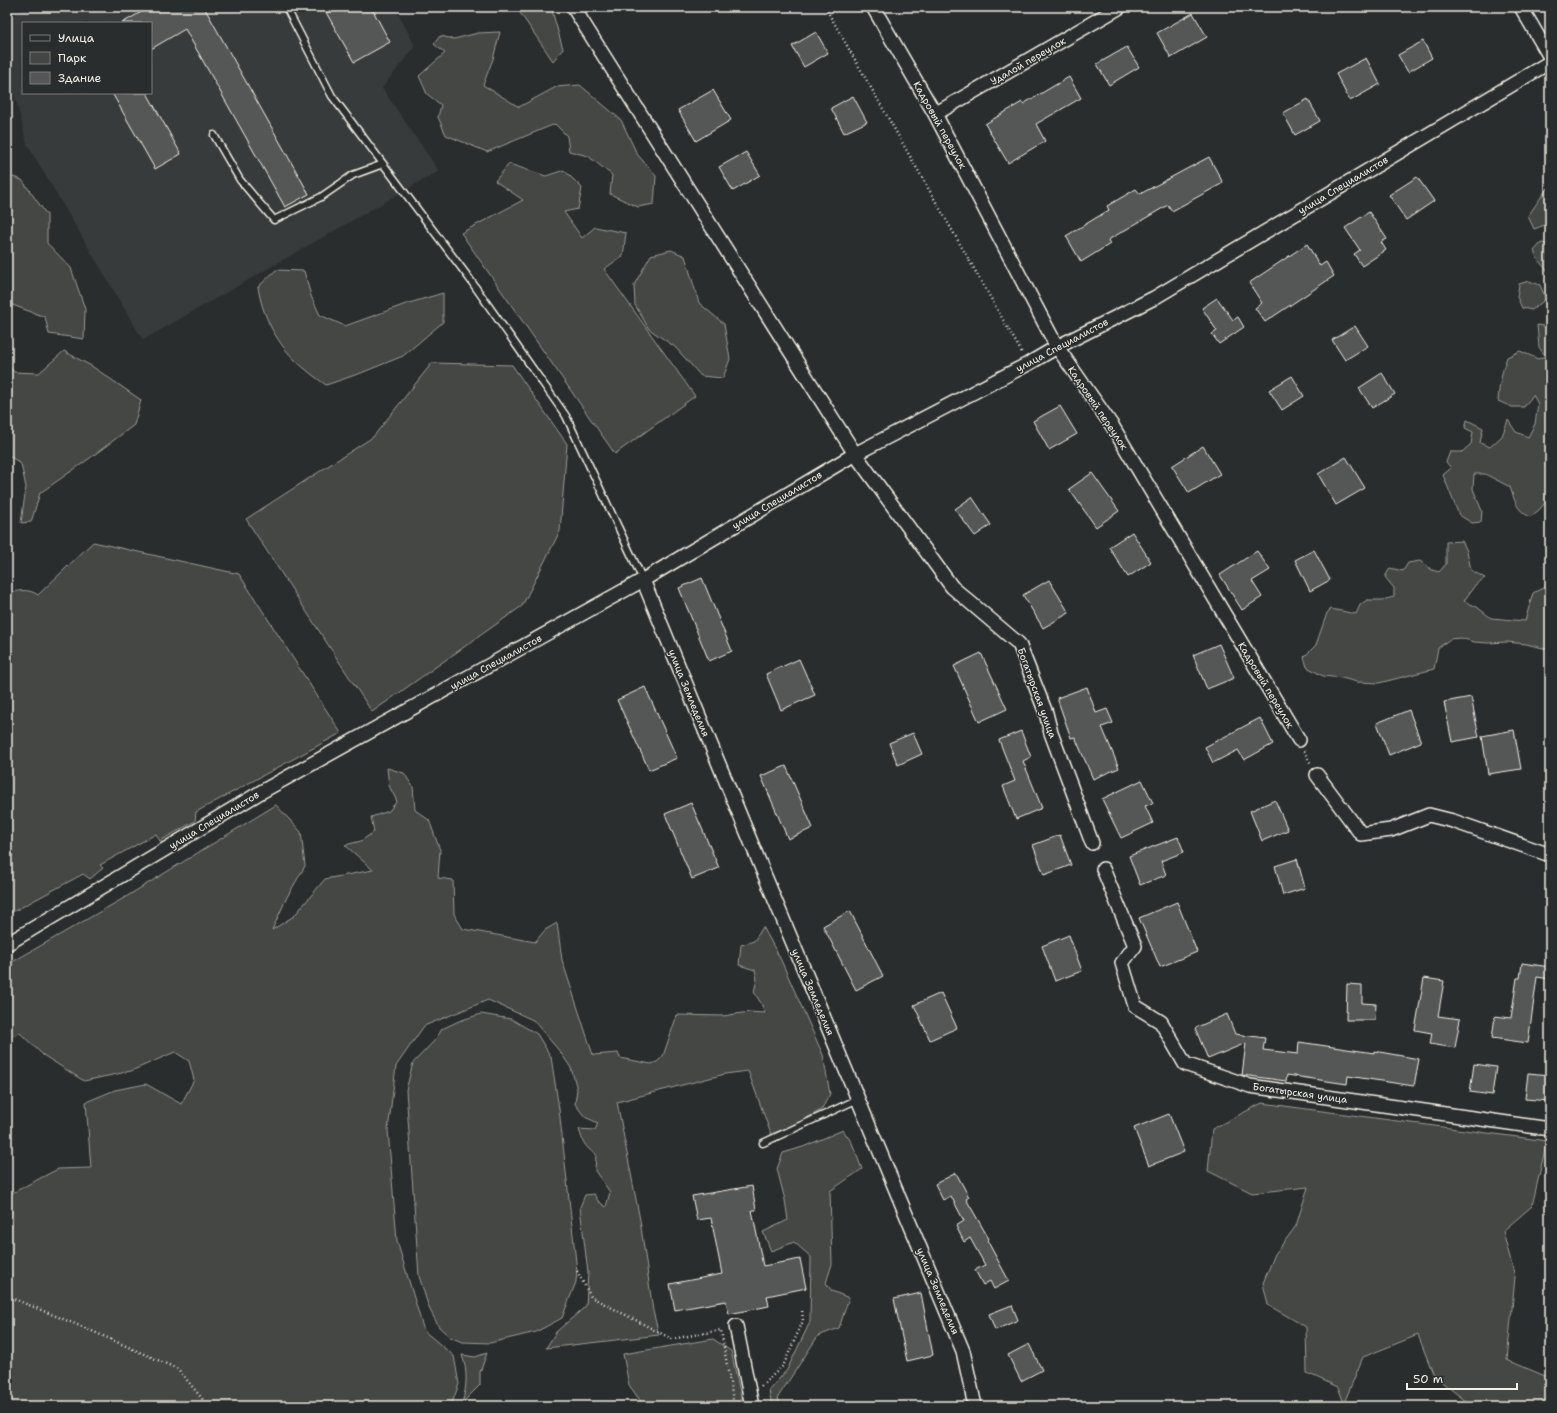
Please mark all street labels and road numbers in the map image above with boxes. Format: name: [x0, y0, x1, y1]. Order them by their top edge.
street label: Удалой переулок: [988, 34, 1068, 88]
street label: Кадровый переулок: [910, 79, 970, 172]
street label: улица Специалистов: [1296, 153, 1390, 217]
street label: улица Специалистов: [1014, 315, 1110, 375]
street label: Кадровый переулок: [1065, 364, 1131, 453]
street label: улица Специалистов: [730, 468, 824, 532]
street label: улица Специалистов: [448, 631, 544, 693]
street label: Кадровый переулок: [1235, 640, 1297, 731]
street label: Богатырская улица: [1015, 646, 1060, 741]
street label: улица Земледелия: [666, 647, 712, 739]
street label: улица Специалистов: [167, 788, 261, 852]
street label: улица Земледелия: [789, 947, 837, 1037]
street label: Богатырская улица: [1252, 1080, 1349, 1106]
street label: улица Земледелия: [914, 1246, 962, 1336]

